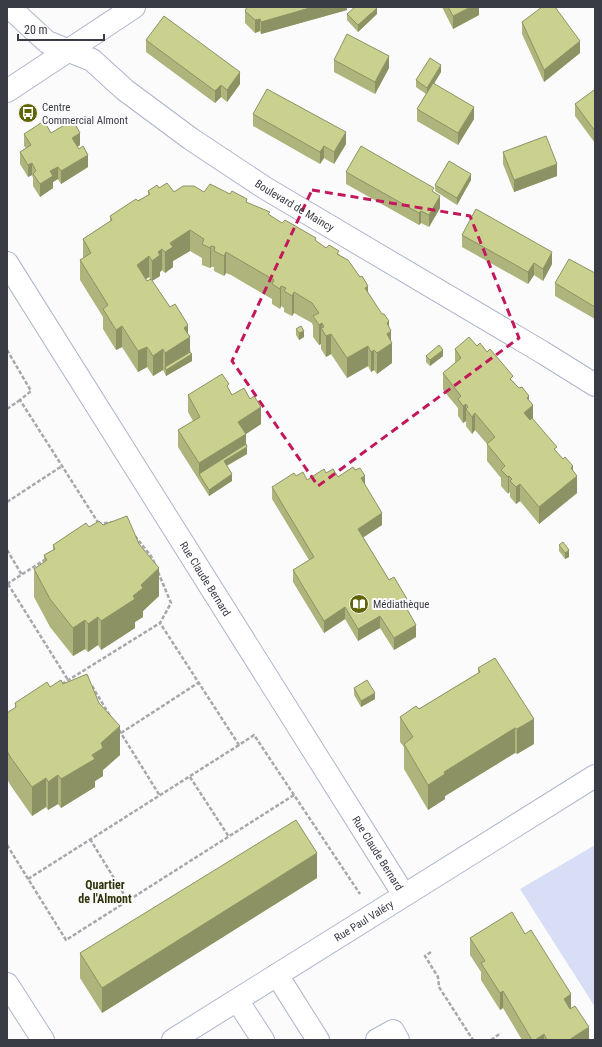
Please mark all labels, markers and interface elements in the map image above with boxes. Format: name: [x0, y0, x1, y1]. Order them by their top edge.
scale bar: [18, 16, 104, 42]
text: 20 m: [24, 23, 48, 37]
place label: Centre Commercial Almont: [42, 101, 128, 127]
bus stop icon: Centre Commercial Almont: [17, 102, 39, 124]
street label: Boulevard de Maincy: [253, 177, 337, 234]
street label: Rue Claude Bernard: [177, 539, 234, 618]
library icon: Médiathèque: [348, 593, 370, 615]
place label: Médiathèque: [373, 598, 429, 611]
street label: Rue Claude Bernard: [350, 814, 406, 893]
district label: Quartier de l'Almont: [78, 878, 132, 906]
street label: Rue Paul Valéry: [332, 897, 396, 944]

